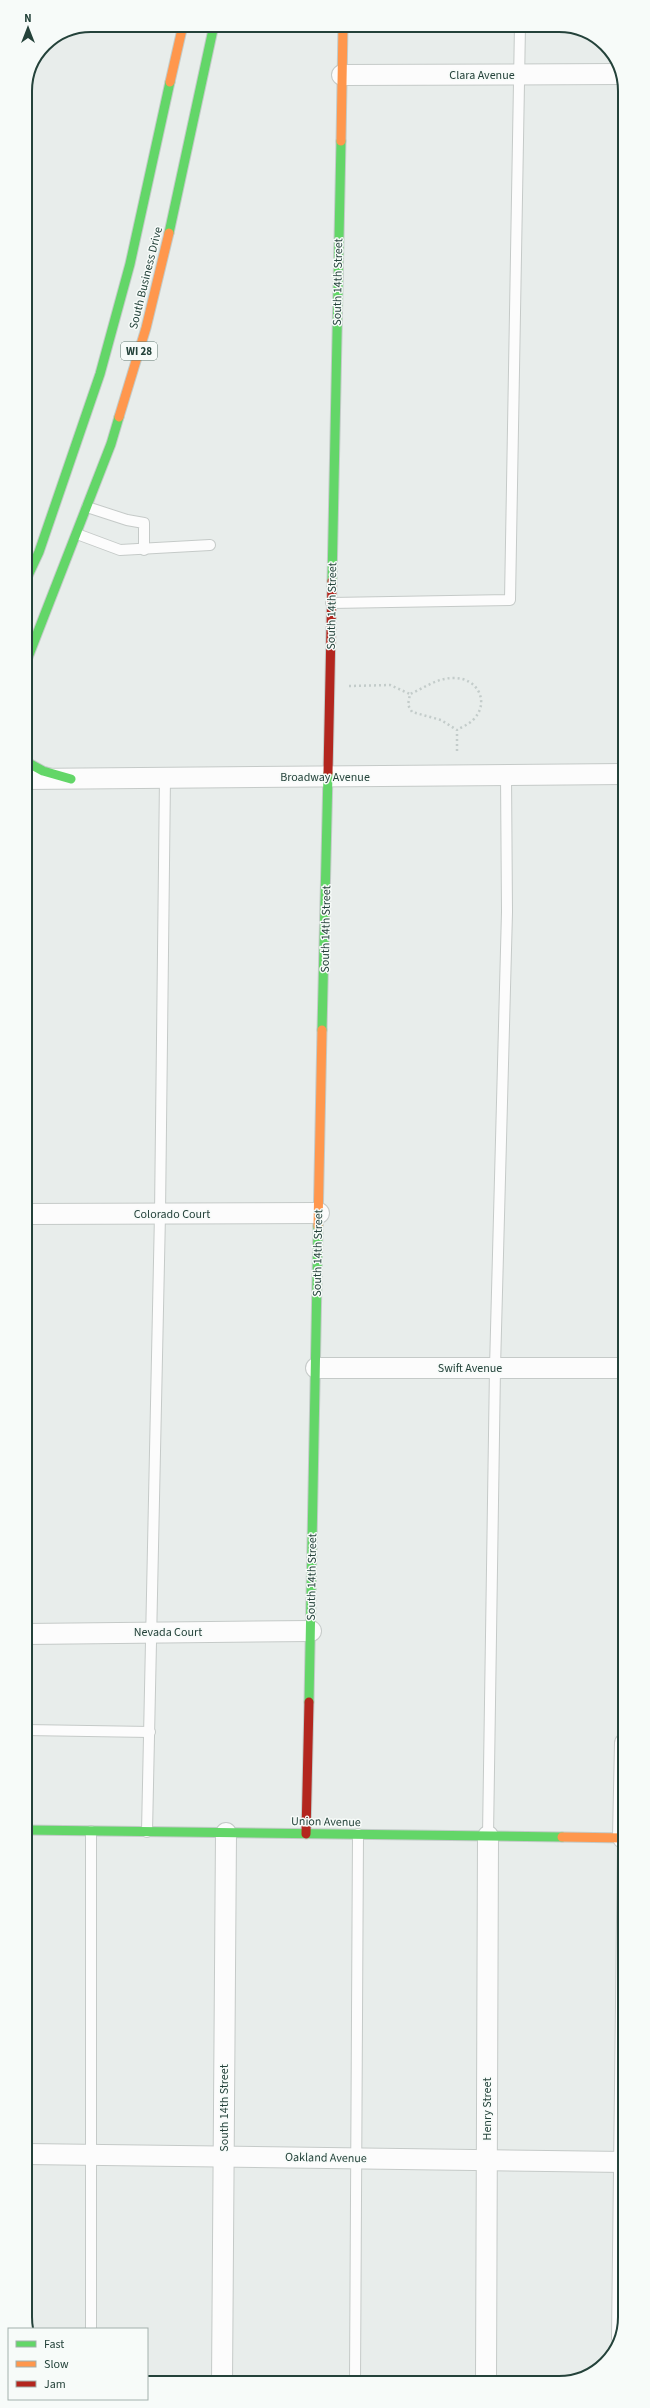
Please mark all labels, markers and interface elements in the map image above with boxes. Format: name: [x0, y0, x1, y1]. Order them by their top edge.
north arrow: [8, 8, 48, 48]
text: N: [24, 11, 32, 26]
street label: Clara Avenue: [449, 67, 515, 84]
street label: South Business Drive: [125, 225, 167, 331]
street label: South 14th Street: [329, 238, 347, 326]
road number: WI 28: [121, 342, 157, 360]
street label: South 14th Street: [323, 562, 341, 650]
street label: Broadway Avenue: [280, 769, 370, 786]
street label: South 14th Street: [317, 885, 335, 973]
street label: Colorado Court: [134, 1206, 210, 1223]
street label: South 14th Street: [309, 1209, 327, 1297]
street label: Swift Avenue: [438, 1360, 502, 1377]
street label: South 14th Street: [303, 1533, 321, 1621]
street label: Nevada Court: [134, 1624, 202, 1641]
street label: Union Avenue: [291, 1813, 361, 1831]
street label: South 14th Street: [216, 2064, 233, 2152]
street label: Henry Street: [479, 2078, 496, 2140]
street label: Oakland Avenue: [285, 2149, 367, 2167]
legend: [8, 2328, 148, 2400]
text: Fast: [44, 2336, 64, 2353]
text: Slow: [44, 2356, 69, 2373]
text: Jam: [44, 2376, 66, 2393]

